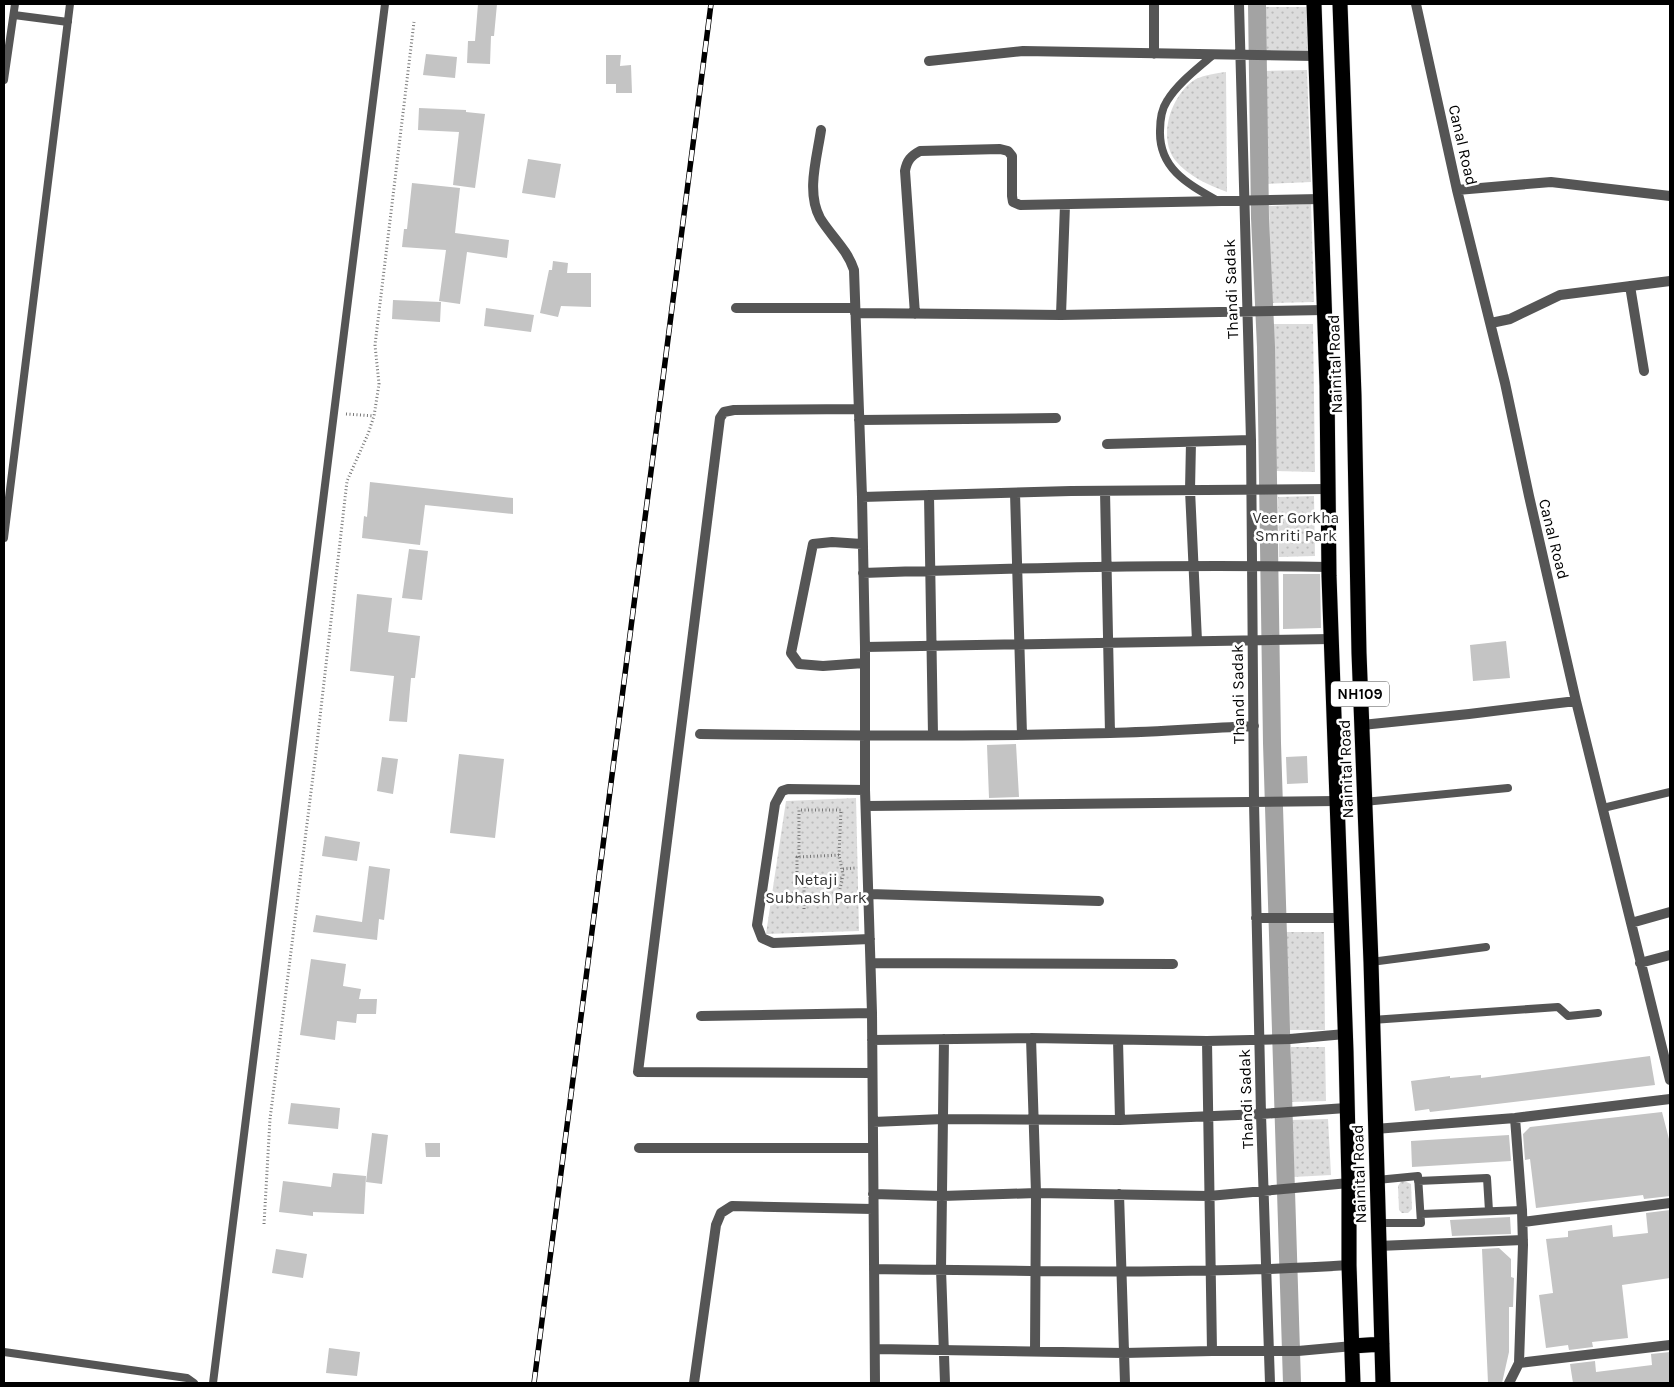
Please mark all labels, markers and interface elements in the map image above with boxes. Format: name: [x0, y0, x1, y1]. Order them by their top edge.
street label: Canal Road: [1444, 103, 1482, 187]
street label: Thandi Sadak: [1220, 239, 1242, 339]
street label: Nainital Road: [1324, 314, 1346, 414]
street label: Canal Road: [1535, 497, 1573, 581]
park label: Veer Gorkha Smriti Park: [1253, 508, 1339, 545]
street label: Thandi Sadak: [1228, 644, 1248, 744]
road number: NH109: [1331, 682, 1389, 706]
street label: Nainital Road: [1335, 719, 1357, 819]
park label: Netaji Subhash Park: [765, 870, 867, 907]
street label: Thandi Sadak: [1235, 1049, 1257, 1149]
street label: Nainital Road: [1348, 1124, 1370, 1224]

